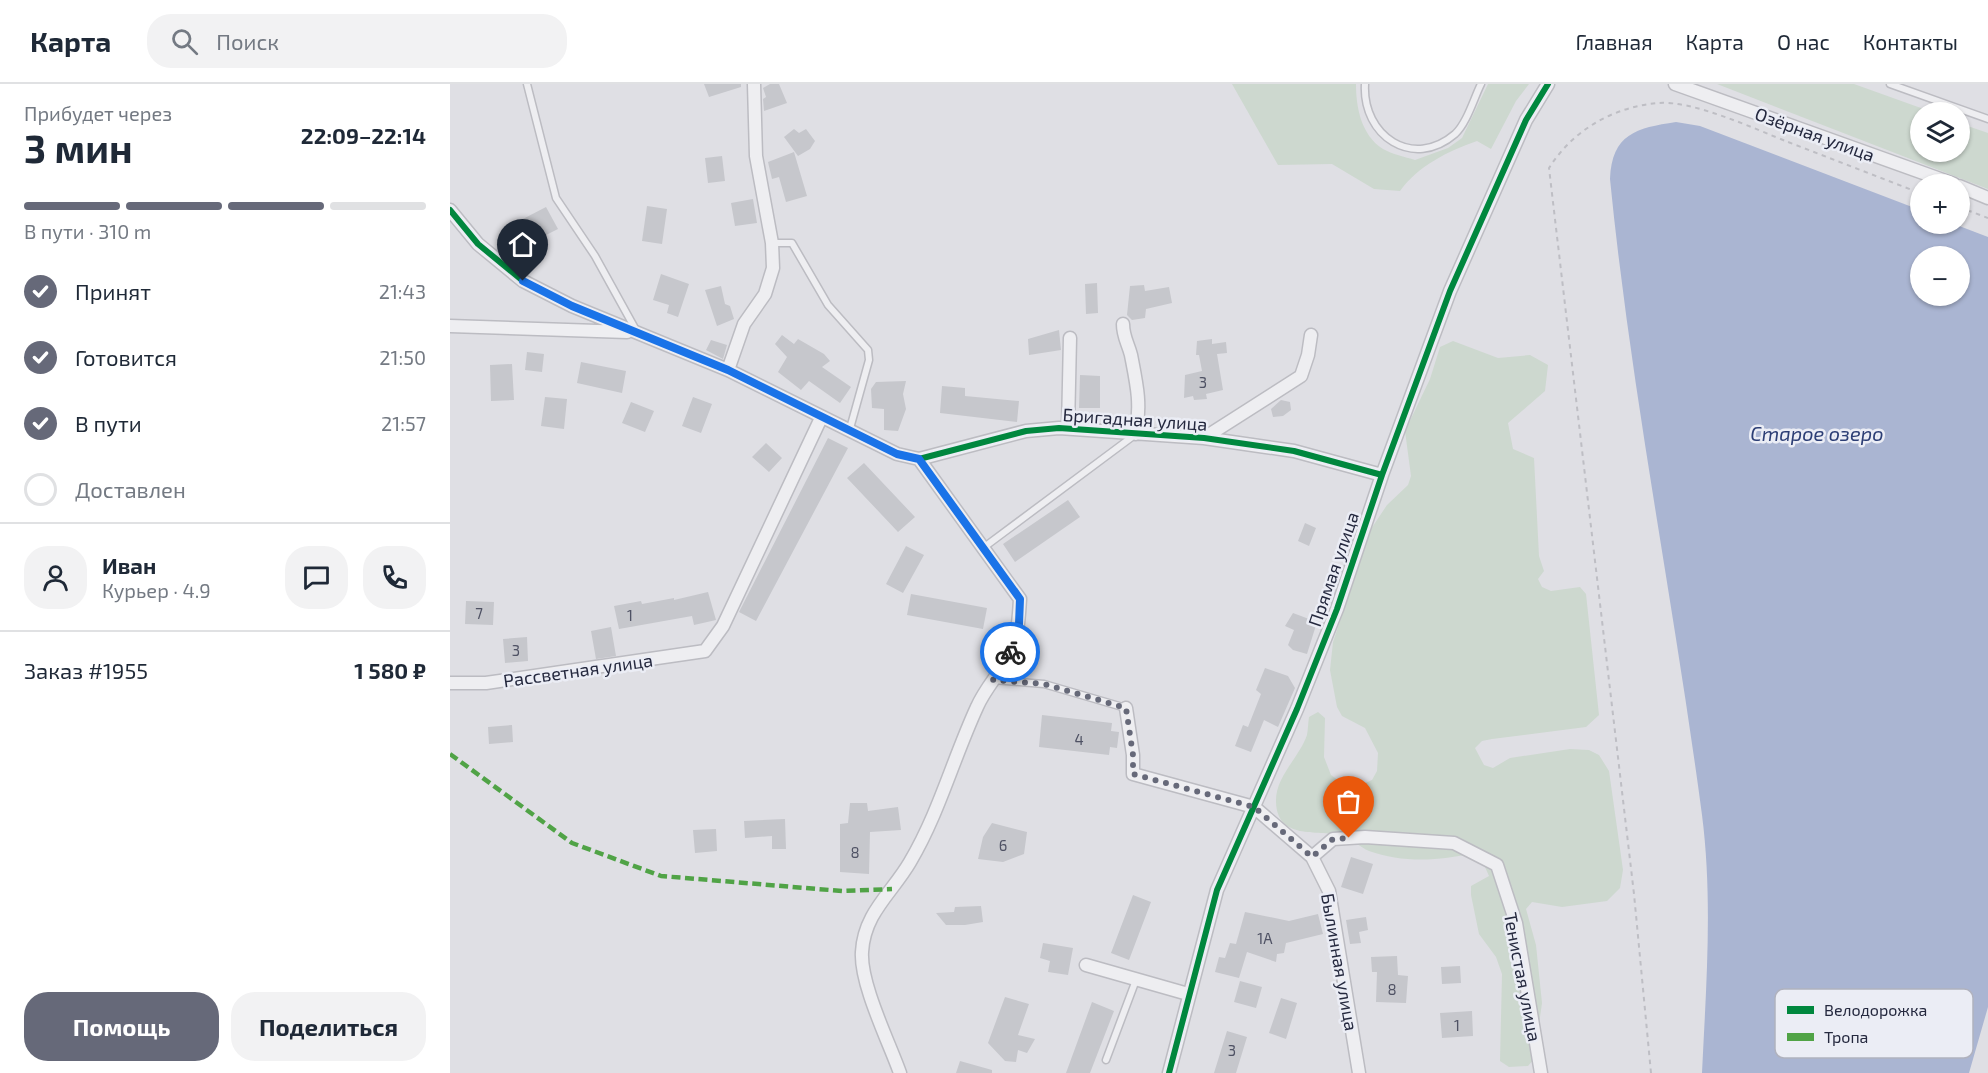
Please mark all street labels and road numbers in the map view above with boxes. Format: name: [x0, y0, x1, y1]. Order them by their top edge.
street label: Озёрная улица: [1752, 102, 1878, 166]
street label: Бригадная улица: [1062, 403, 1208, 435]
street label: Прямая улица: [1303, 509, 1363, 629]
street label: Рассветная улица: [502, 649, 654, 691]
street label: Былинная улица: [1317, 891, 1363, 1033]
street label: Тенистая улица: [1500, 911, 1546, 1043]

